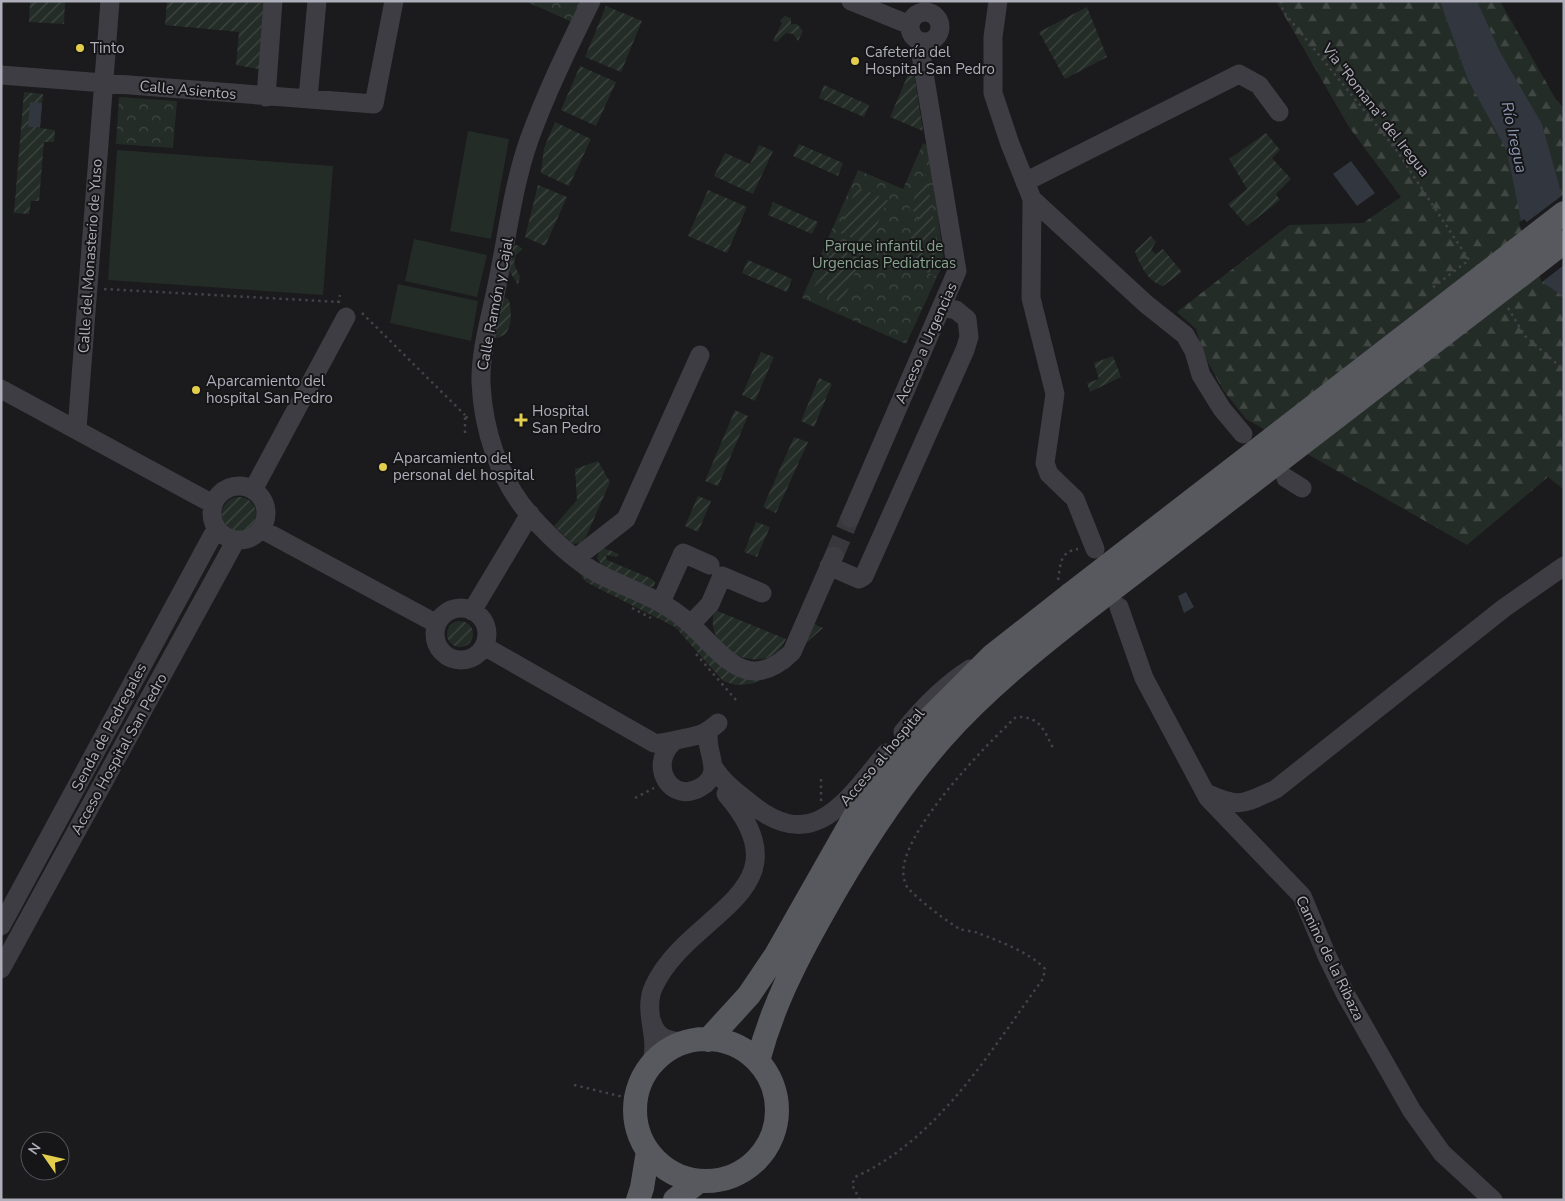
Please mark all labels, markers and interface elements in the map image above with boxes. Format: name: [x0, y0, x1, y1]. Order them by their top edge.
place label: Tinto: [90, 38, 125, 58]
street label: Via "Romana" del Iregua: [1317, 38, 1434, 181]
marker: Tinto: [74, 42, 86, 54]
place label: Cafetería del Hospital San Pedro: [865, 42, 995, 79]
marker: Cafetería del Hospital San Pedro: [849, 55, 861, 67]
street label: Calle Asientos: [139, 76, 237, 104]
water label: Río Iregua: [1496, 99, 1532, 175]
street label: Calle del Monasterio de Yuso: [73, 158, 107, 354]
street label: Calle Ramón y Cajal: [472, 235, 518, 372]
park label: Parque infantil de Urgencias Pediatricas: [812, 236, 956, 273]
street label: Acceso a Urgencias: [890, 279, 962, 407]
place label: Aparcamiento del hospital San Pedro: [206, 371, 333, 408]
marker: Aparcamiento del hospital San Pedro: [190, 384, 202, 396]
place label: Hospital San Pedro: [532, 401, 601, 438]
marker: Hospital San Pedro: [514, 413, 528, 427]
place label: Aparcamiento del personal del hospital: [393, 448, 535, 485]
marker: Aparcamiento del personal del hospital: [377, 461, 389, 473]
street label: Senda de Pedregales: [67, 659, 151, 795]
street label: Acceso Hospital San Pedro: [66, 670, 172, 838]
street label: Acceso al hospital: [835, 703, 929, 810]
street label: Camino de la Ribaza: [1291, 892, 1369, 1024]
north arrow: [20, 1131, 70, 1181]
text: N: [24, 1139, 45, 1159]

